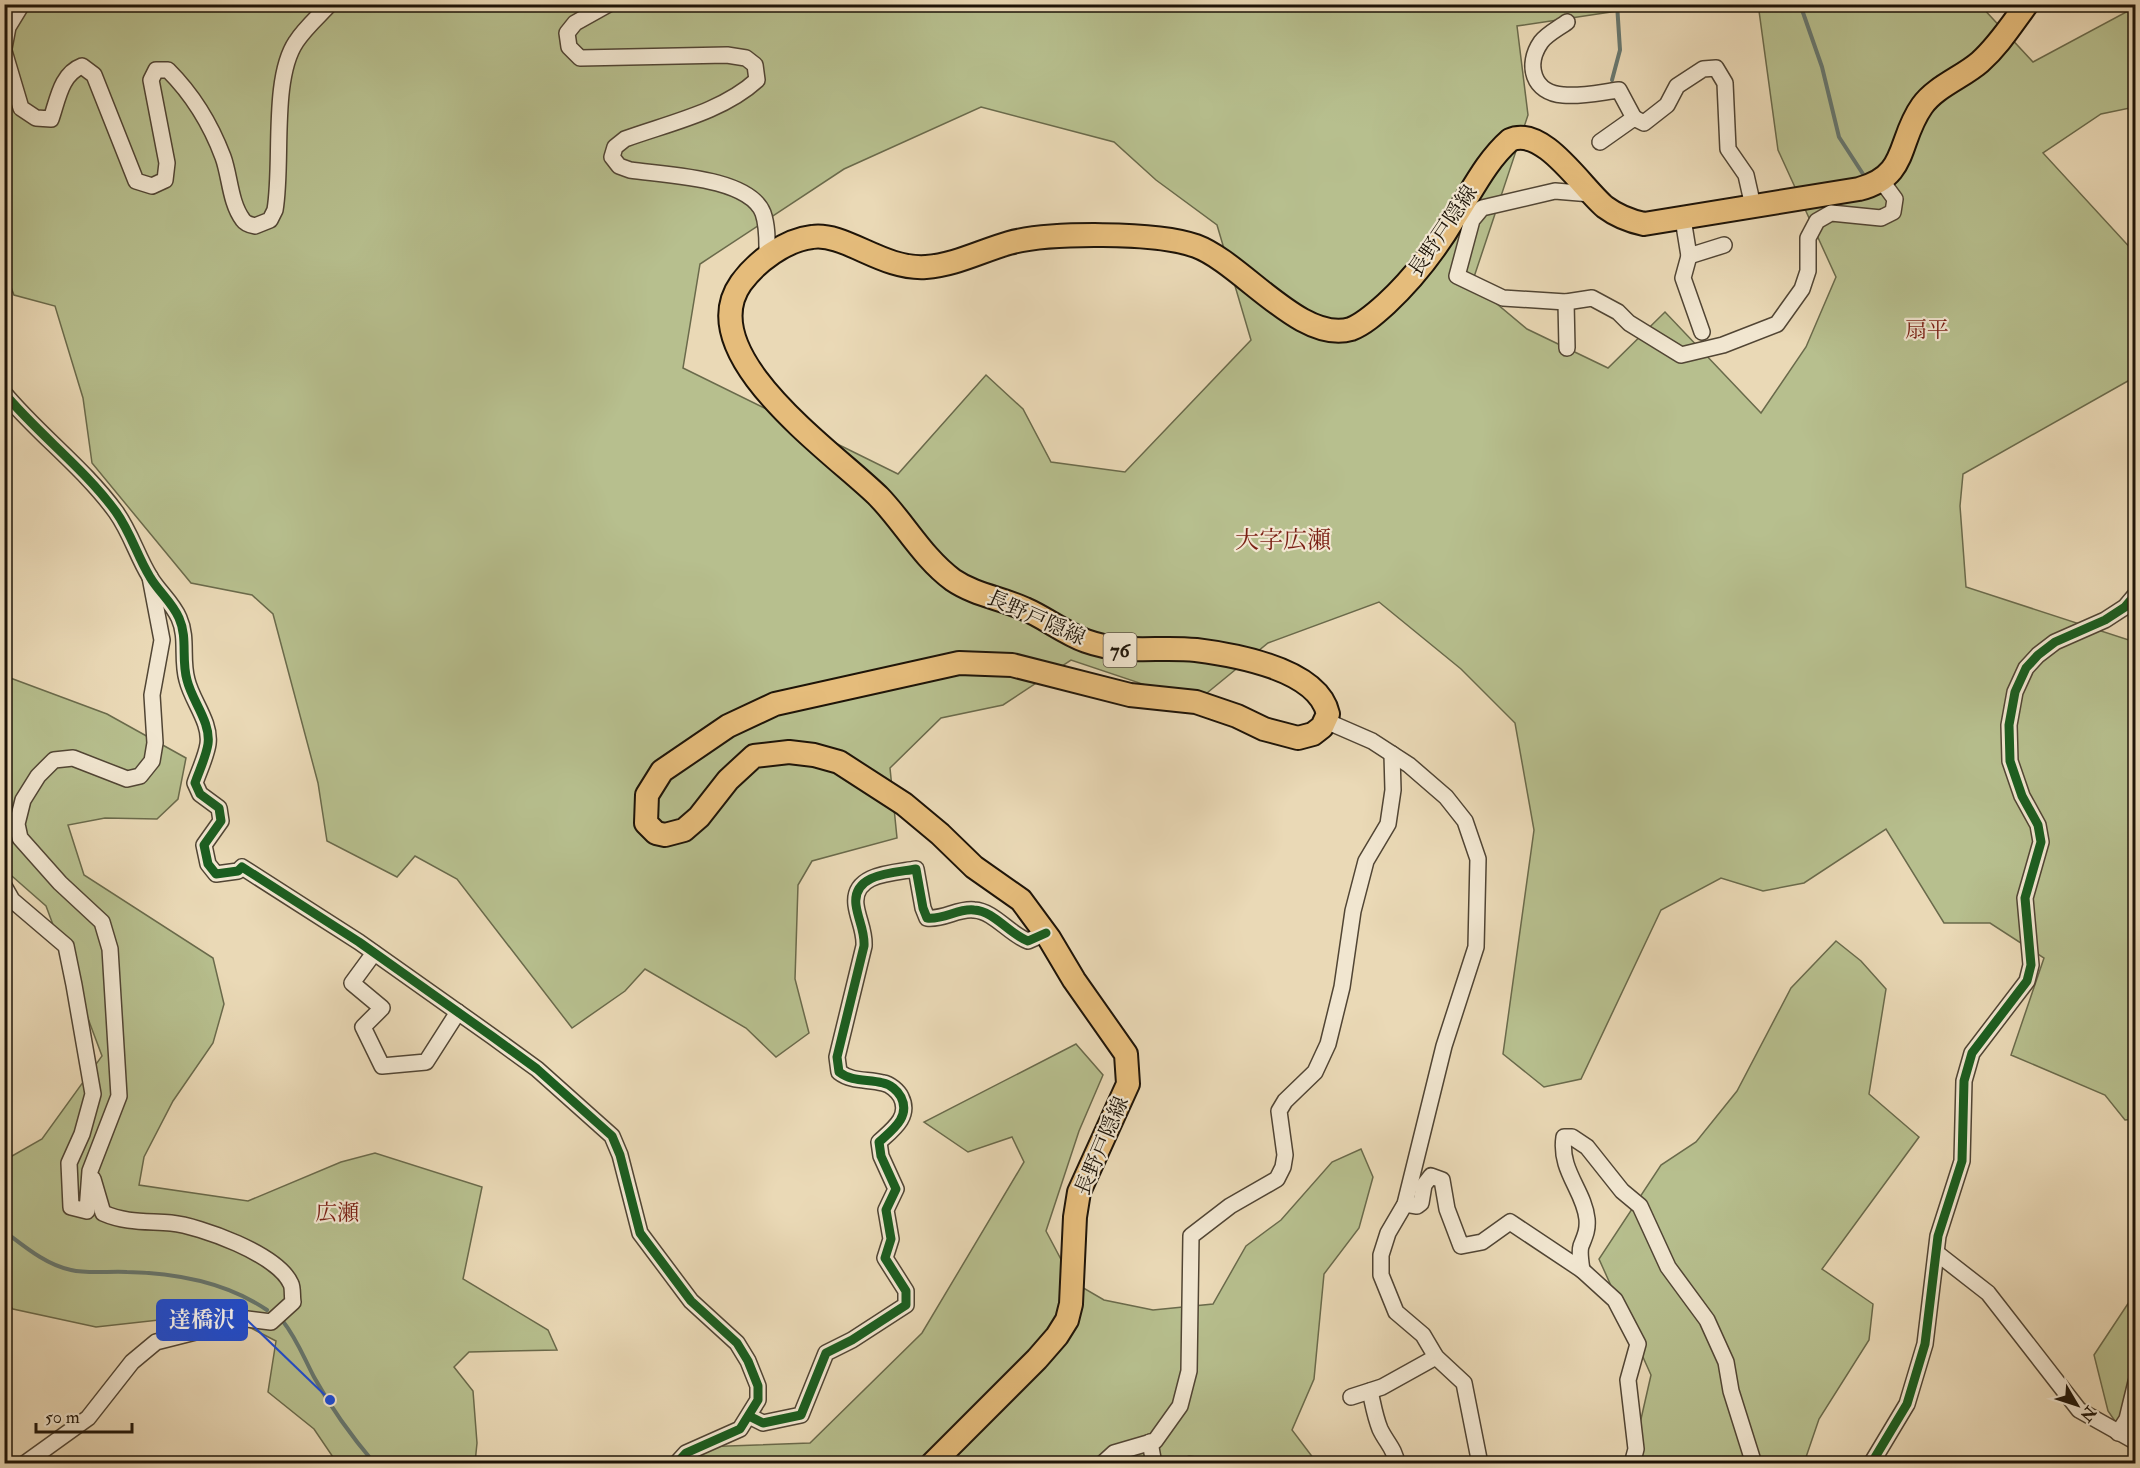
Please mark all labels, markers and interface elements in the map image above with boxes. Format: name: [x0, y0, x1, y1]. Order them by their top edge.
street label: 長野戸隠線: [1402, 180, 1484, 282]
district label: 扇平: [1905, 316, 1949, 344]
district label: 大字広瀬: [1235, 525, 1331, 556]
street label: 長野戸隠線: [983, 584, 1089, 652]
road number: 76: [1104, 633, 1136, 667]
street label: 長野戸隠線: [1069, 1092, 1135, 1200]
district label: 広瀬: [315, 1199, 359, 1227]
callout: 達橋沢: [157, 1300, 247, 1340]
text: 達橋沢: [169, 1306, 235, 1334]
north arrow: [2047, 1375, 2107, 1435]
scale bar: [36, 1396, 132, 1434]
text: N: [2075, 1401, 2101, 1426]
text: 50 m: [45, 1406, 80, 1429]

